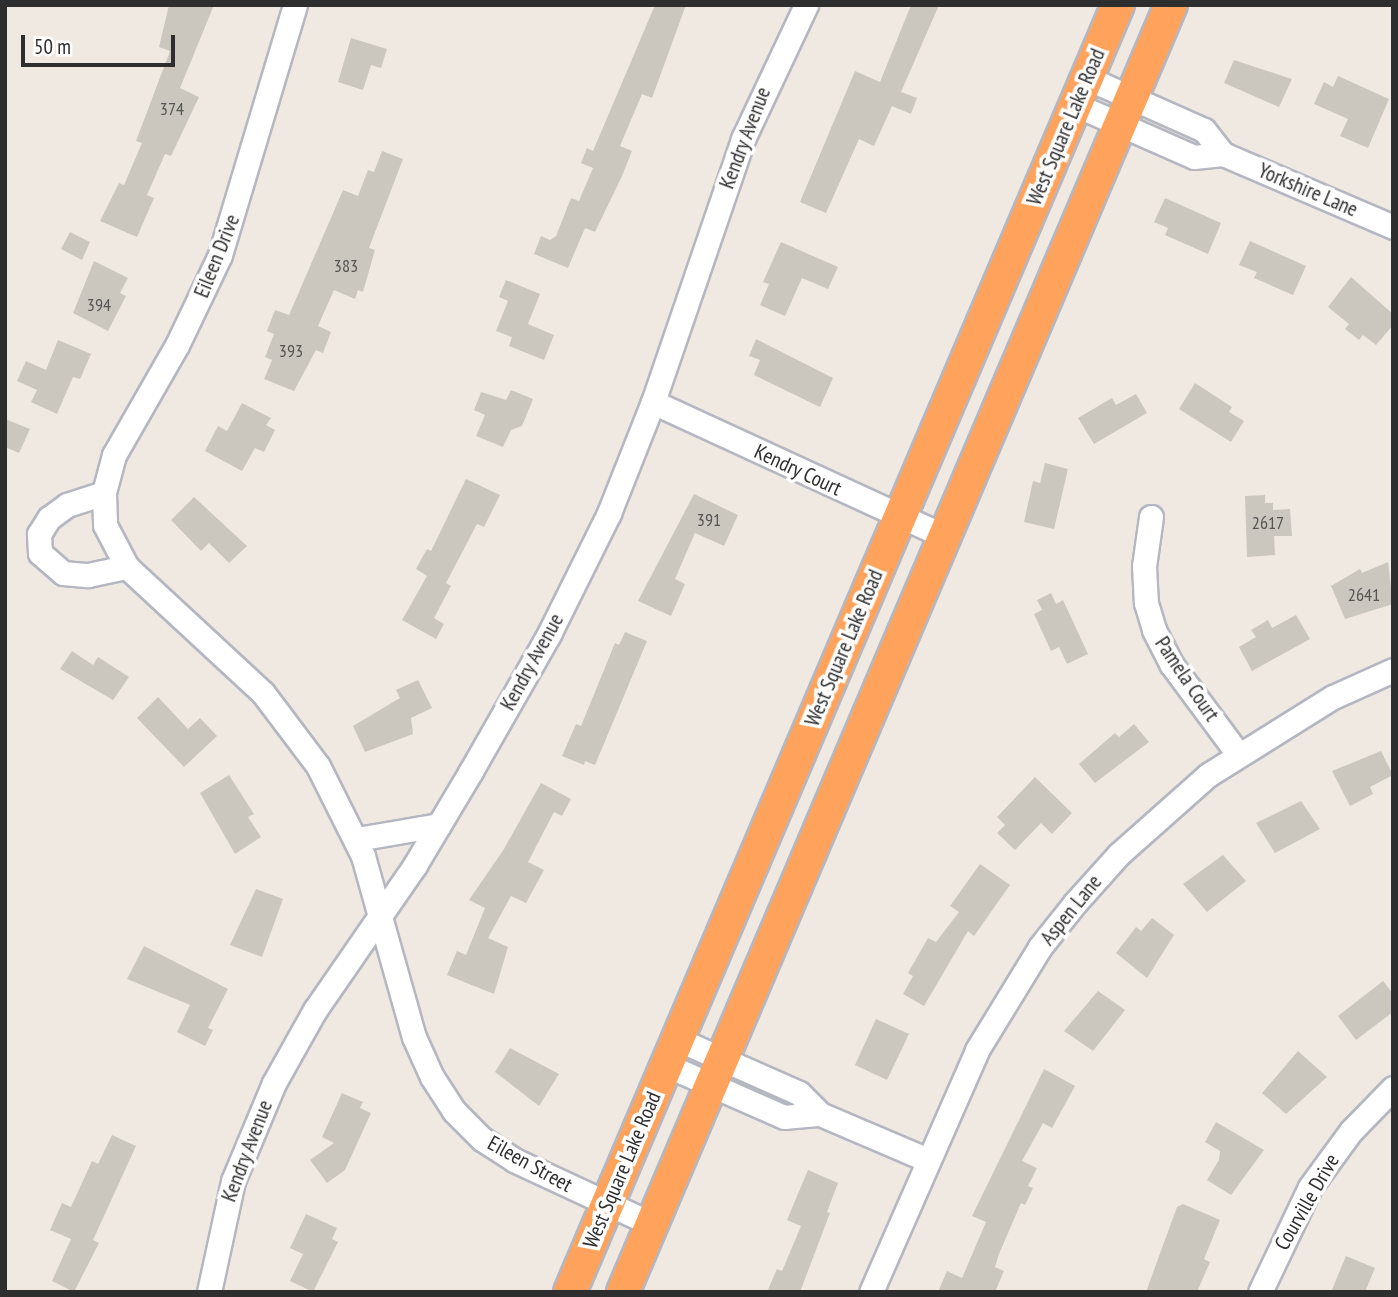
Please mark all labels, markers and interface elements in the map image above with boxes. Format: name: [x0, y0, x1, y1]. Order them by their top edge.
scale bar: [24, 21, 178, 65]
text: 50 m: [34, 33, 71, 60]
street label: West Square Lake Road: [1022, 45, 1110, 209]
street label: Kendry Avenue: [714, 83, 776, 193]
house number: 374: [160, 98, 184, 120]
street label: Yorkshire Lane: [1255, 158, 1361, 222]
street label: Eileen Drive: [189, 211, 245, 301]
house number: 383: [334, 255, 358, 277]
house number: 394: [87, 294, 111, 316]
house number: 393: [279, 340, 303, 362]
street label: Kendry Court: [750, 439, 846, 501]
house number: 391: [697, 509, 721, 531]
house number: 2617: [1252, 512, 1284, 534]
street label: West Square Lake Road: [800, 566, 888, 730]
house number: 2641: [1348, 584, 1380, 606]
street label: Kendry Avenue: [495, 609, 569, 715]
street label: Pamela Court: [1150, 632, 1224, 726]
street label: Aspen Lane: [1035, 870, 1107, 950]
street label: West Square Lake Road: [578, 1088, 666, 1252]
street label: Kendry Avenue: [216, 1096, 278, 1206]
street label: Eileen Street: [483, 1130, 577, 1198]
street label: Courville Drive: [1269, 1149, 1345, 1255]

